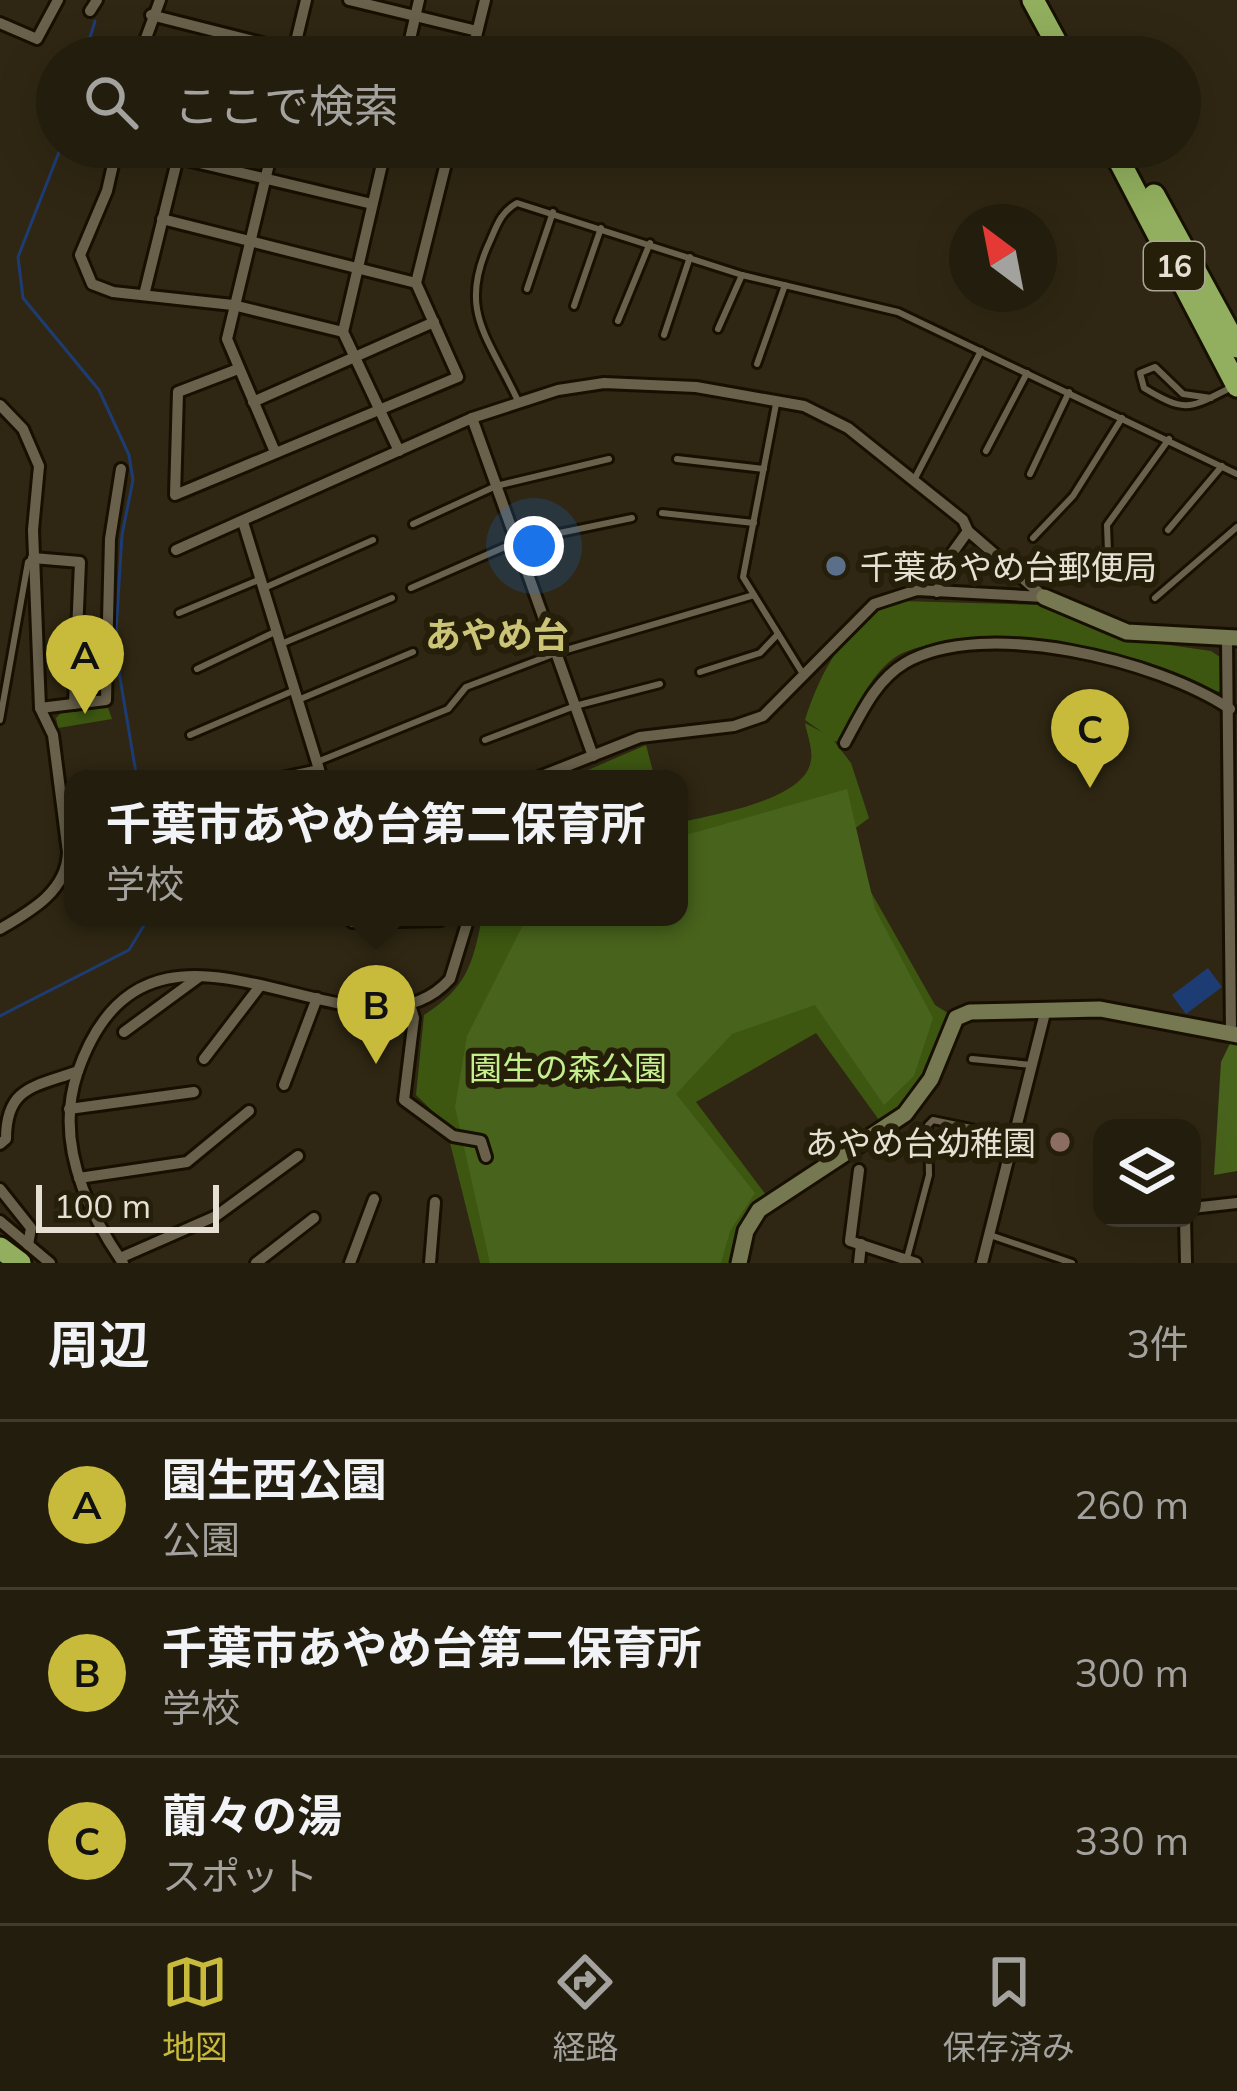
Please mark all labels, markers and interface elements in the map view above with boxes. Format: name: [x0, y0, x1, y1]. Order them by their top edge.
search box: [36, 36, 1201, 168]
icon: search: [78, 69, 144, 135]
text: ここで検索: [174, 77, 399, 133]
north arrow: [949, 204, 1057, 312]
road number: 16: [1144, 242, 1204, 290]
your location: [504, 516, 564, 576]
place label: 千葉あやめ台郵便局: [860, 546, 1157, 587]
marker: 千葉あやめ台郵便局: [823, 553, 849, 579]
district label: あやめ台: [425, 612, 569, 657]
pin: A: [46, 615, 124, 714]
pin: C: [1051, 689, 1129, 788]
popup: [64, 770, 688, 926]
text: 千葉市あやめ台第二保育所: [106, 795, 646, 851]
text: 学校: [106, 859, 184, 908]
pin: B: [337, 965, 415, 1064]
park label: 園生の森公園: [469, 1047, 667, 1088]
map controls: [1093, 1119, 1201, 1227]
button: layers: [1093, 1119, 1201, 1227]
place label: あやめ台幼稚園: [805, 1122, 1036, 1163]
marker: あやめ台幼稚園: [1047, 1129, 1073, 1155]
scale bar: [36, 1179, 219, 1232]
text: 100 m: [54, 1185, 151, 1226]
text: 周辺: [48, 1312, 150, 1376]
text: 3件: [1127, 1319, 1189, 1368]
text: 園生西公園: [162, 1451, 387, 1507]
text: A: [72, 1480, 102, 1529]
text: 260 m: [1074, 1480, 1189, 1529]
text: 公園: [162, 1515, 240, 1564]
text: 千葉市あやめ台第二保育所: [162, 1619, 702, 1675]
text: B: [74, 1648, 100, 1697]
text: 300 m: [1074, 1648, 1189, 1697]
text: 学校: [162, 1683, 240, 1732]
text: 蘭々の湯: [162, 1787, 342, 1843]
text: C: [74, 1816, 100, 1865]
text: 330 m: [1074, 1816, 1189, 1865]
text: スポット: [162, 1851, 318, 1900]
tab: 地図: [162, 1949, 228, 2069]
tab: 経路: [552, 1949, 618, 2069]
tab: 保存済み: [943, 1949, 1075, 2069]

